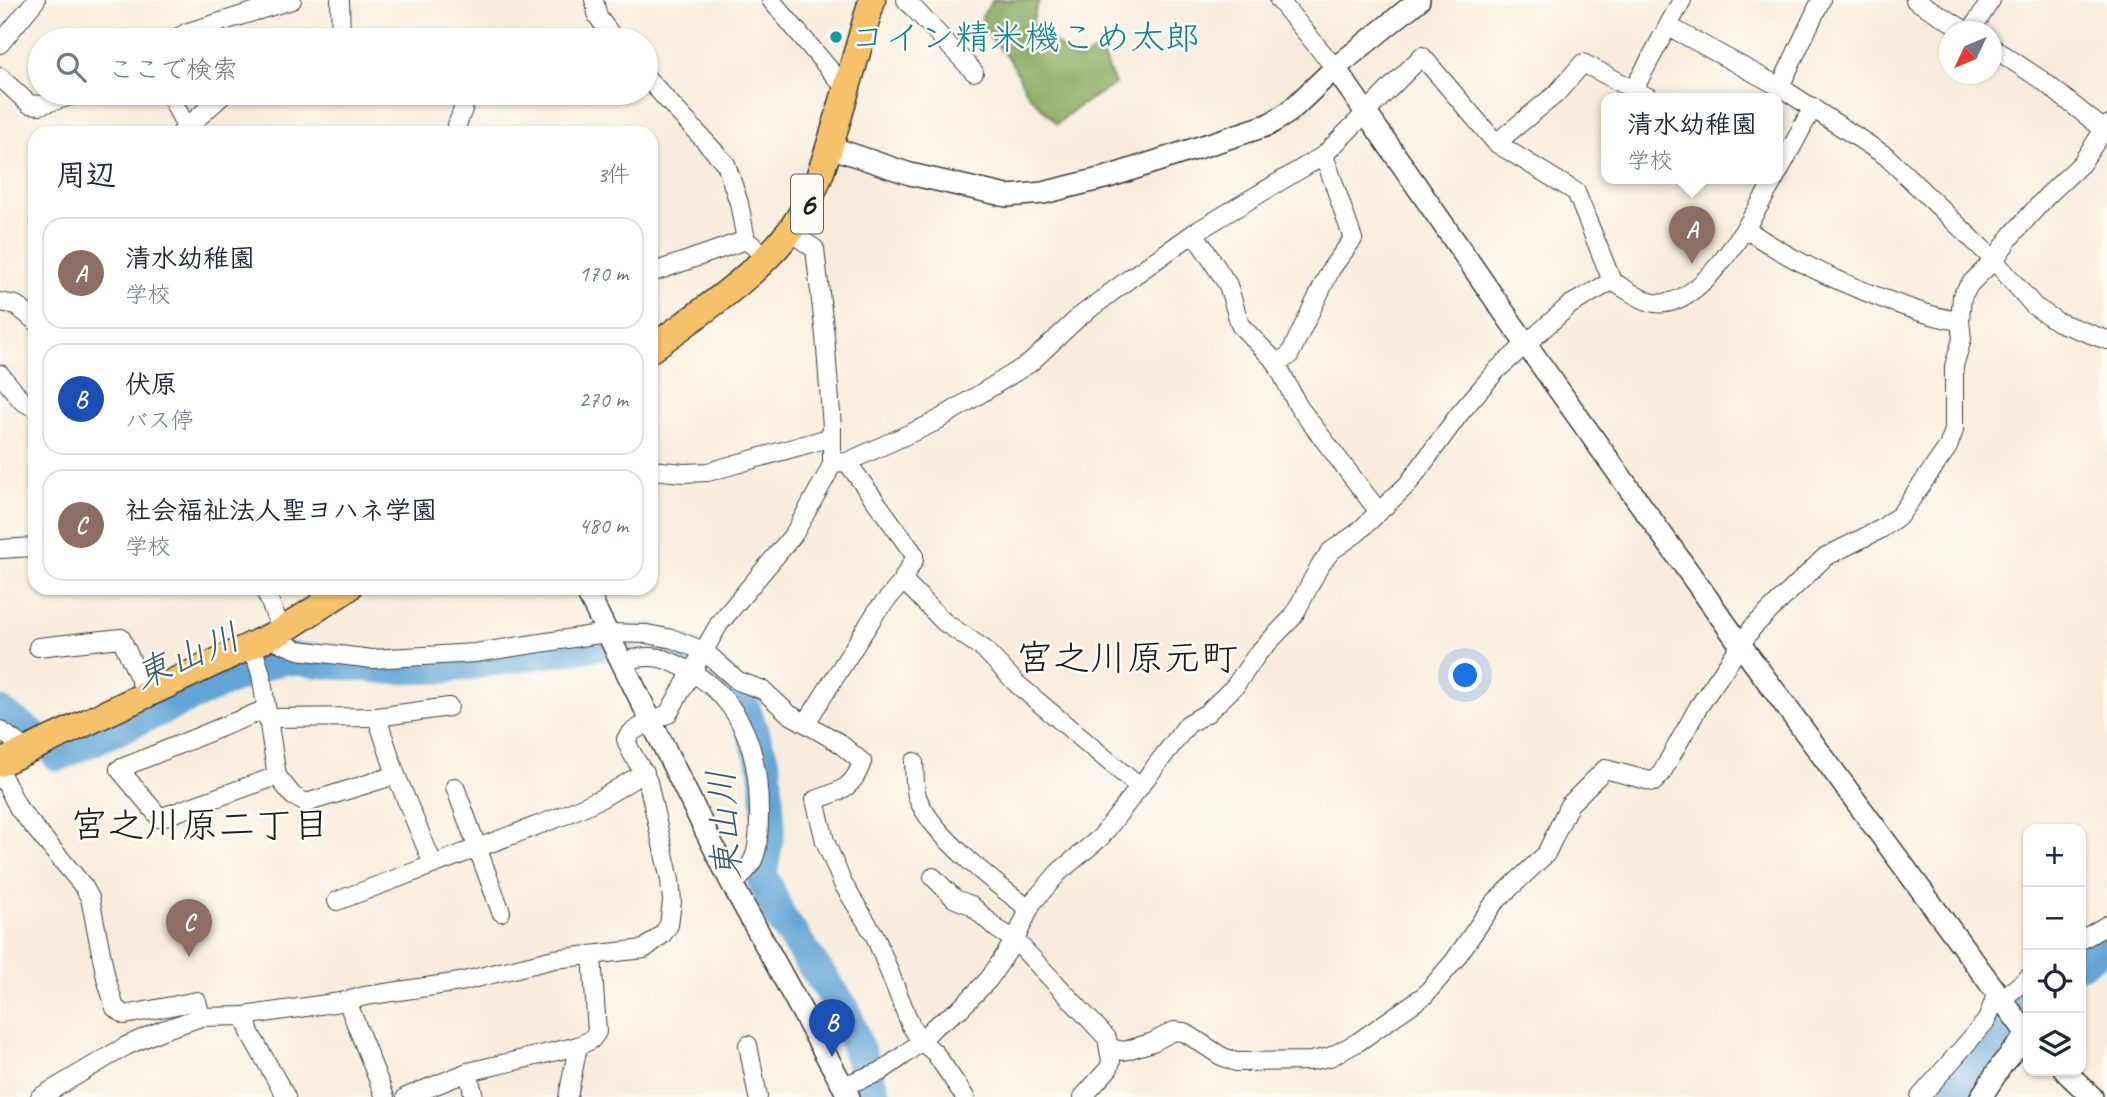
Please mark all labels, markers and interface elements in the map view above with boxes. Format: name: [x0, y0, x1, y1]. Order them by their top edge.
place label: コイン精米機こめ太郎: [850, 15, 1200, 60]
north arrow: [1939, 21, 2002, 84]
search box: [28, 28, 658, 105]
marker: コイン精米機こめ太郎: [828, 29, 844, 45]
icon: search: [52, 48, 90, 86]
text: ここで検索: [108, 53, 238, 86]
popup: [1601, 93, 1783, 184]
text: 清水幼稚園: [1627, 108, 1757, 141]
text: 学校: [1627, 146, 1673, 175]
text: 周辺: [56, 156, 116, 194]
text: 3件: [597, 160, 630, 189]
road number: 6: [791, 174, 823, 233]
pin: A: [1669, 206, 1715, 264]
text: 清水幼稚園: [125, 242, 255, 275]
text: A: [75, 259, 87, 288]
text: 170 m: [579, 259, 628, 288]
text: 学校: [125, 280, 171, 309]
text: 伏原: [125, 368, 177, 401]
text: B: [75, 385, 87, 414]
text: 270 m: [579, 385, 628, 414]
text: バス停: [125, 406, 194, 435]
text: 社会福祉法人聖ヨハネ学園: [125, 494, 437, 527]
text: C: [76, 511, 86, 540]
text: 480 m: [579, 511, 628, 540]
text: 学校: [125, 532, 171, 561]
water label: 東山川: [127, 613, 247, 699]
district label: 宮之川原元町: [1016, 634, 1238, 681]
your location: [1448, 658, 1482, 692]
water label: 東山川: [697, 768, 751, 882]
district label: 宮之川原二丁目: [71, 801, 330, 848]
map controls: [2023, 824, 2086, 1076]
button: +: [2023, 824, 2086, 887]
button: −: [2023, 887, 2086, 950]
pin: C: [166, 899, 212, 957]
button: locate: [2023, 950, 2086, 1013]
pin: B: [809, 999, 855, 1057]
button: layers: [2023, 1013, 2086, 1076]

